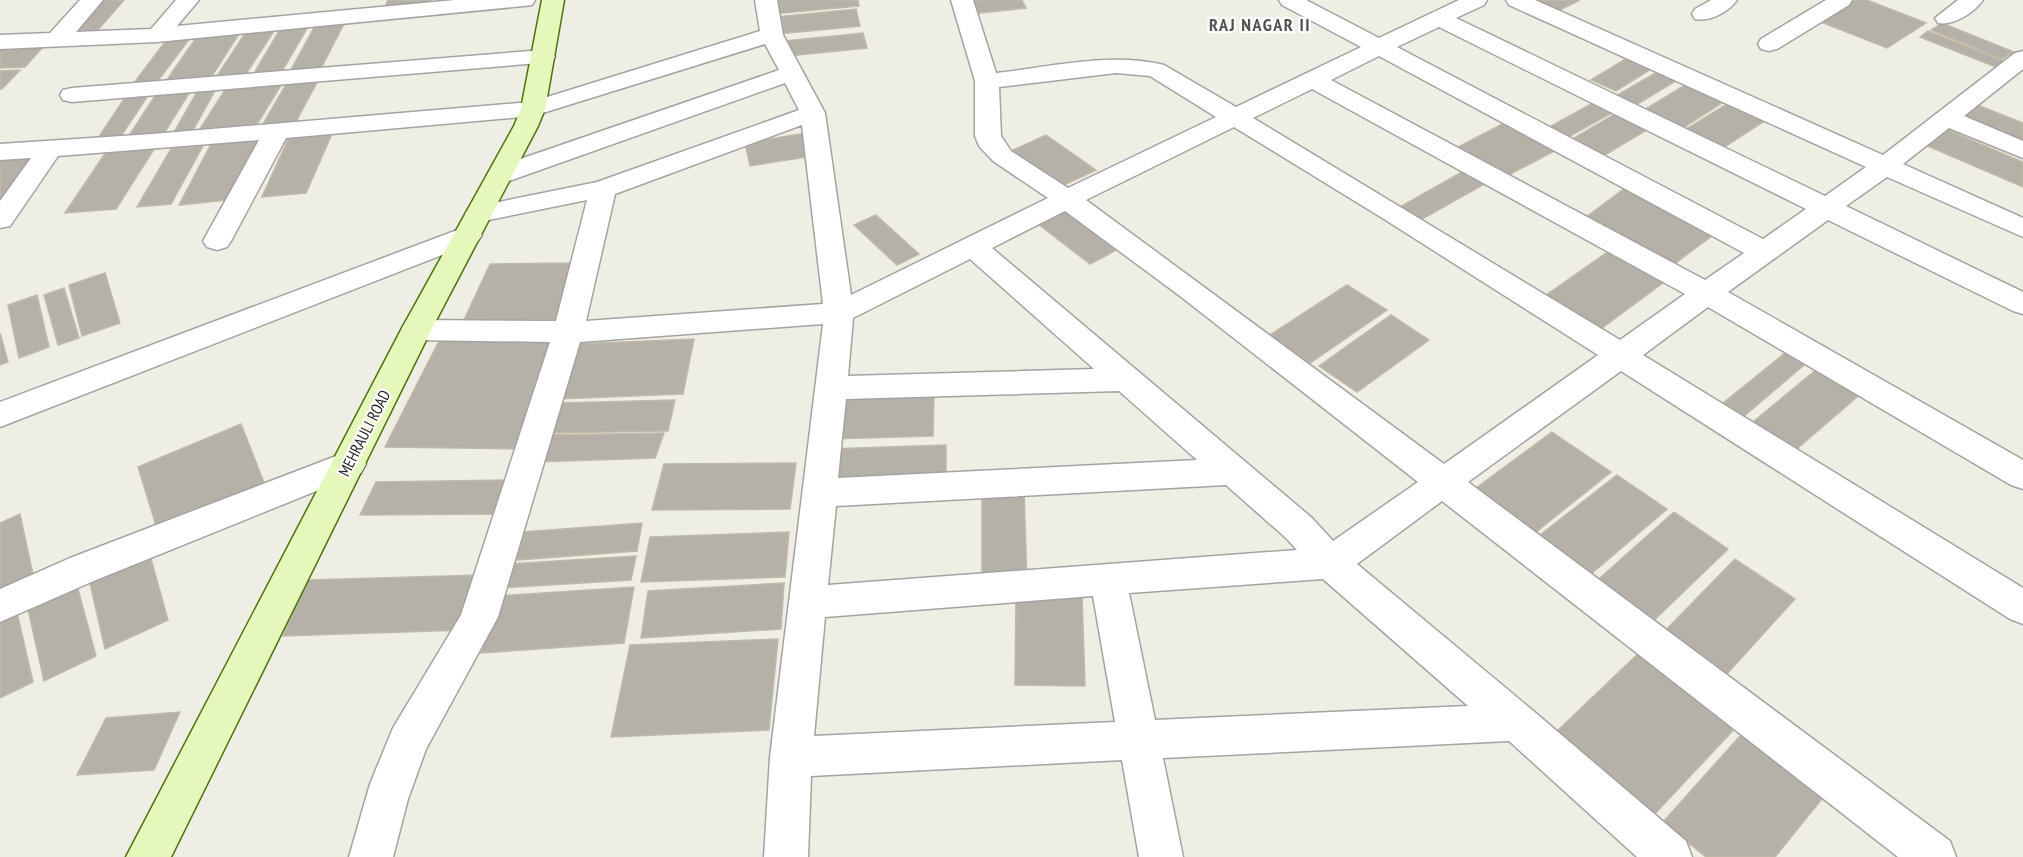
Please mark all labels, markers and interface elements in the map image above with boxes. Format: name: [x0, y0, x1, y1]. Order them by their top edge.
district label: RAJ NAGAR II: [1209, 13, 1311, 36]
street label: MEHRAULI ROAD: [334, 386, 394, 480]

